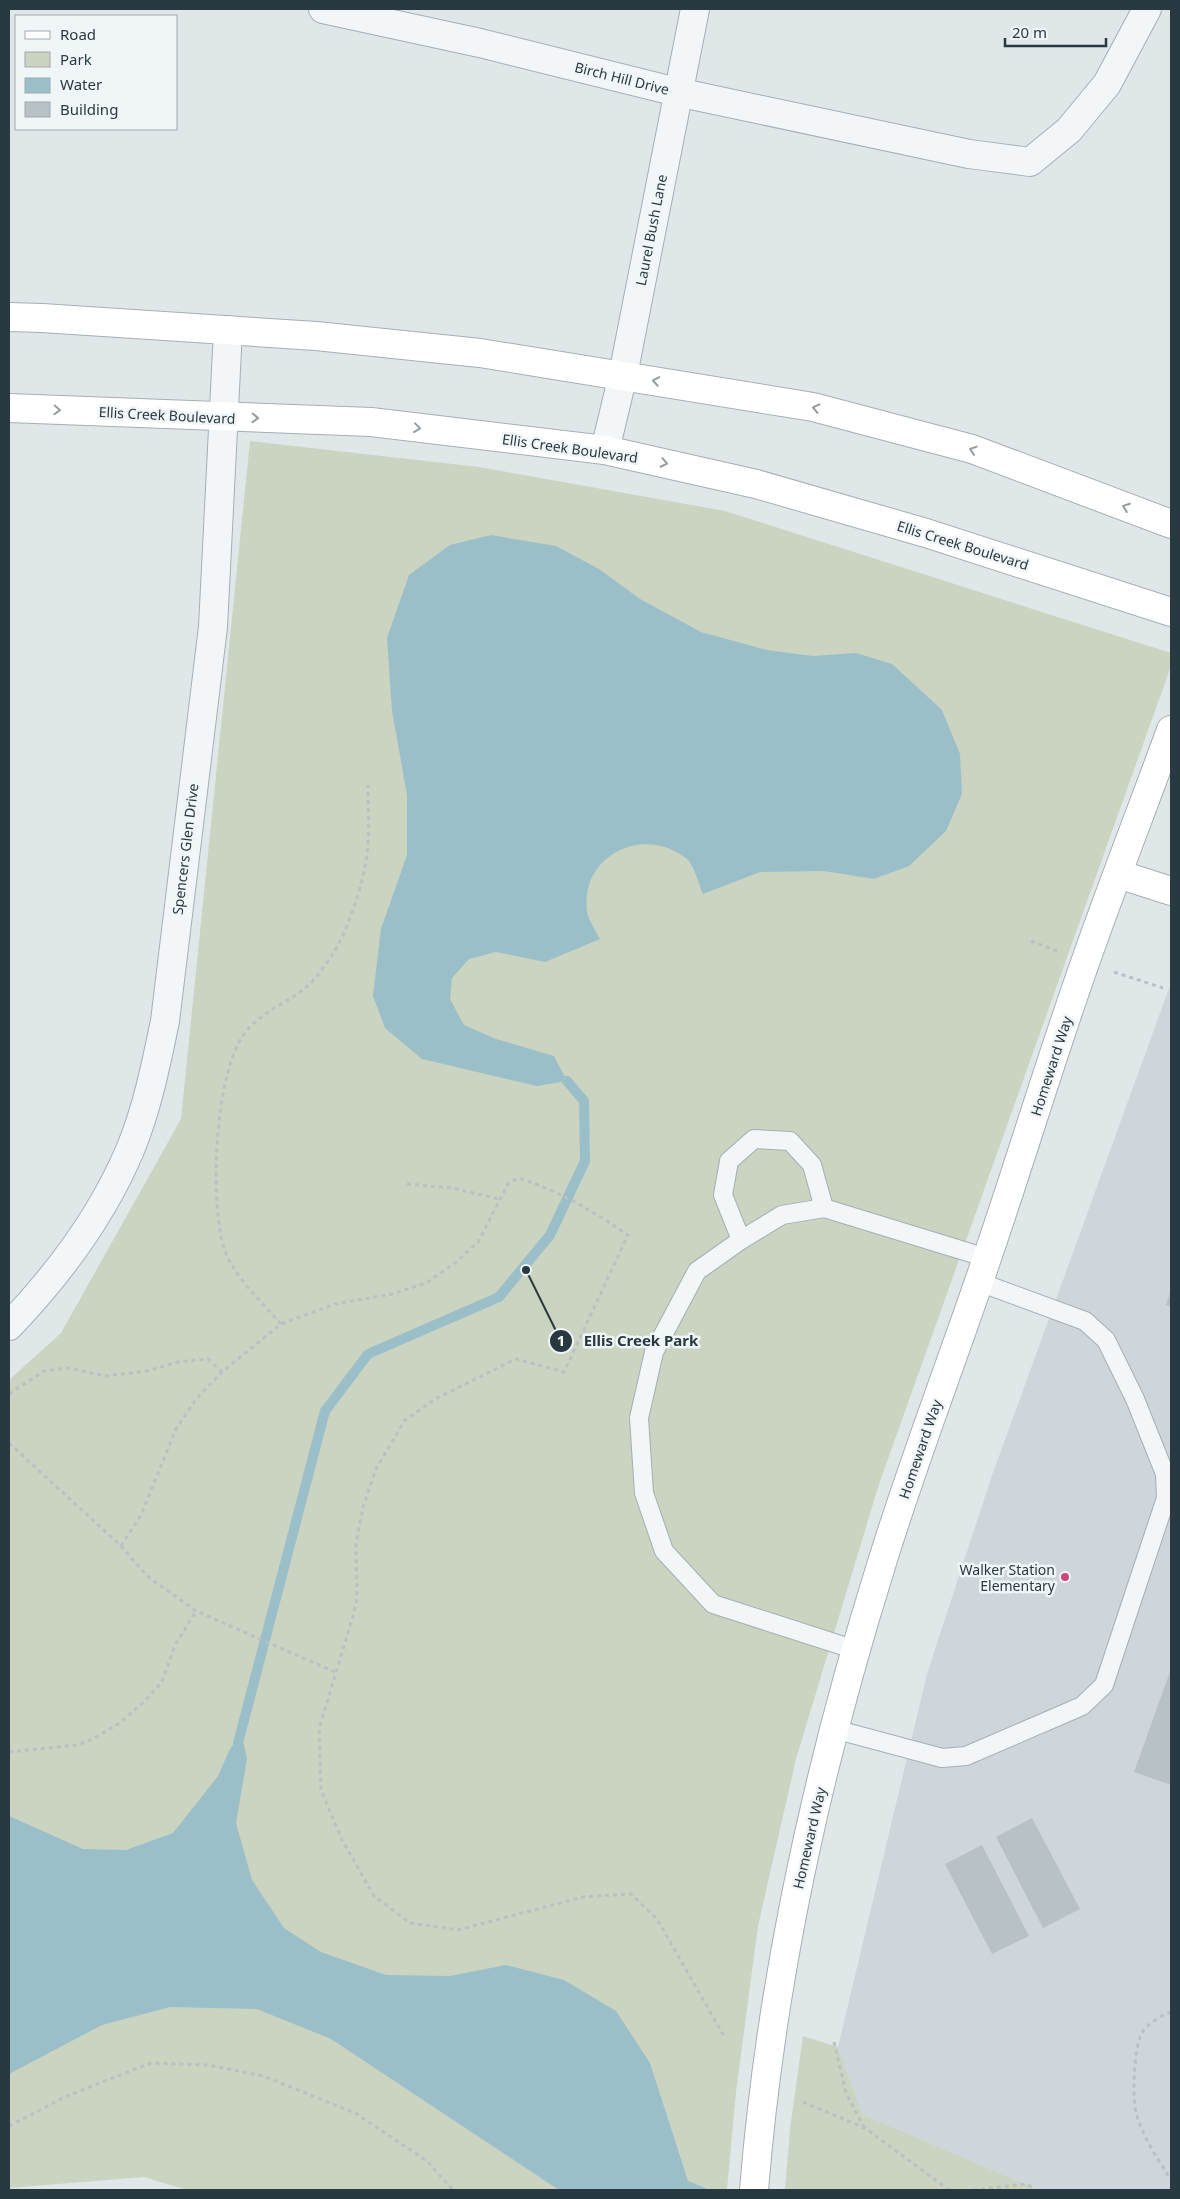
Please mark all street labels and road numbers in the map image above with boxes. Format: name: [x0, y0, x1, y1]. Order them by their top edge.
street label: Birch Hill Drive: [573, 57, 671, 99]
street label: Laurel Bush Lane: [631, 173, 671, 287]
street label: Ellis Creek Boulevard: [98, 402, 236, 428]
street label: Ellis Creek Boulevard: [501, 429, 639, 467]
street label: Ellis Creek Boulevard: [895, 516, 1031, 574]
street label: Spencers Glen Drive: [168, 782, 202, 916]
street label: Homeward Way: [1026, 1013, 1076, 1118]
street label: Homeward Way: [894, 1396, 946, 1501]
street label: Homeward Way: [788, 1784, 830, 1891]

